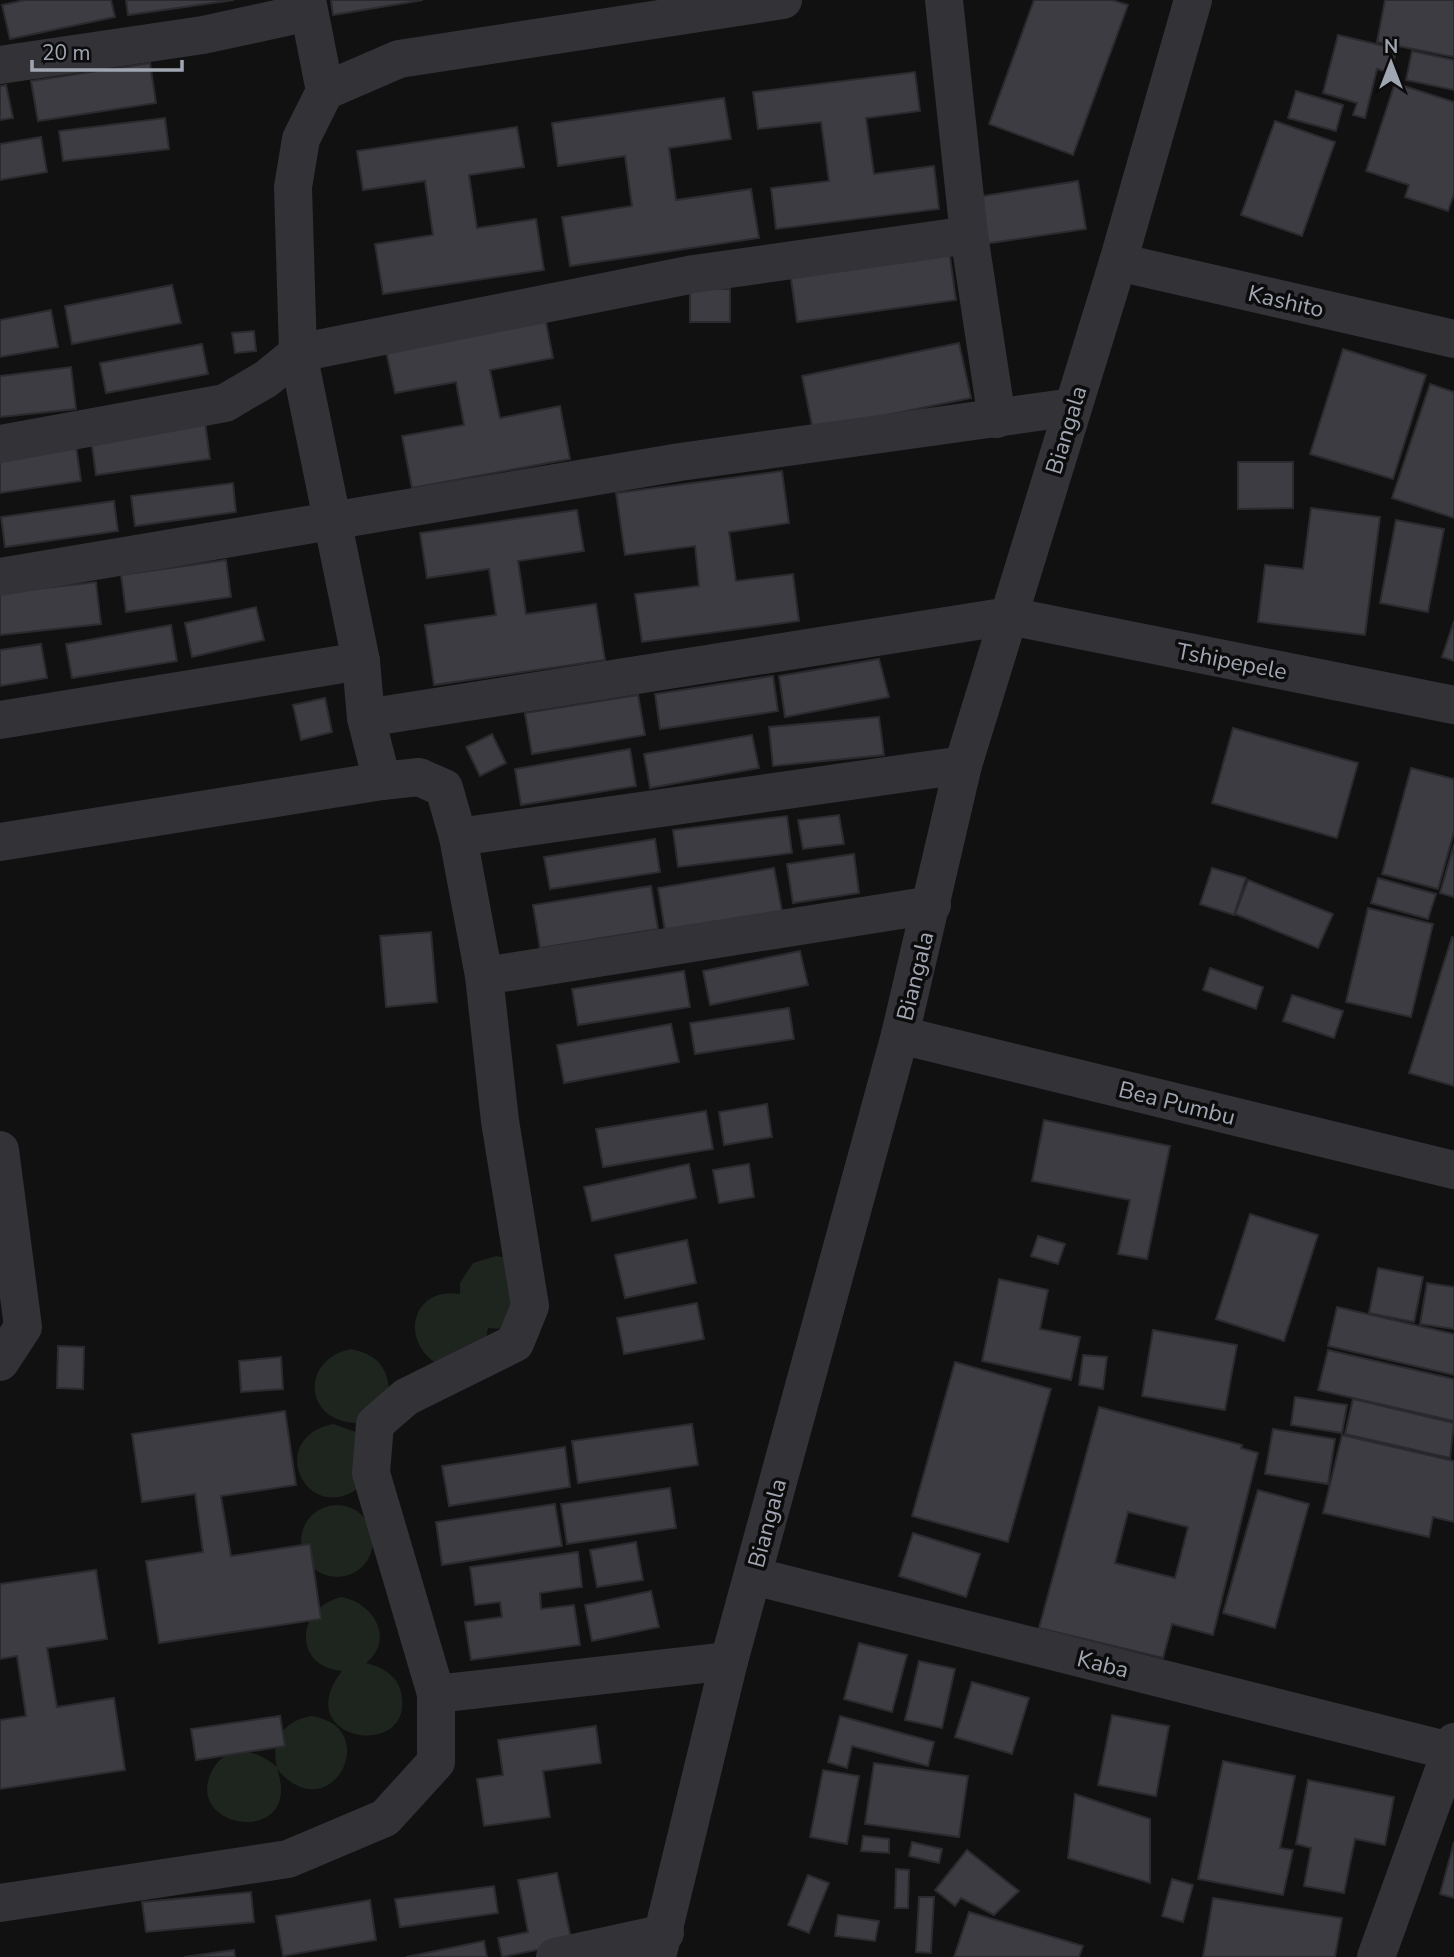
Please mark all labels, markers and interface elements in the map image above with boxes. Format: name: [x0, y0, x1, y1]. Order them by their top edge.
scale bar: [32, 28, 182, 72]
north arrow: [1356, 28, 1426, 98]
text: N: [1384, 34, 1398, 60]
text: 20 m: [42, 39, 91, 67]
street label: Kashito: [1245, 278, 1327, 325]
street label: Biangala: [1038, 382, 1095, 478]
street label: Tshipepele: [1174, 636, 1290, 687]
street label: Biangala: [889, 928, 942, 1024]
street label: Bea Pumbu: [1115, 1074, 1238, 1133]
street label: Biangala: [741, 1475, 794, 1571]
street label: Kaba: [1074, 1643, 1132, 1686]

